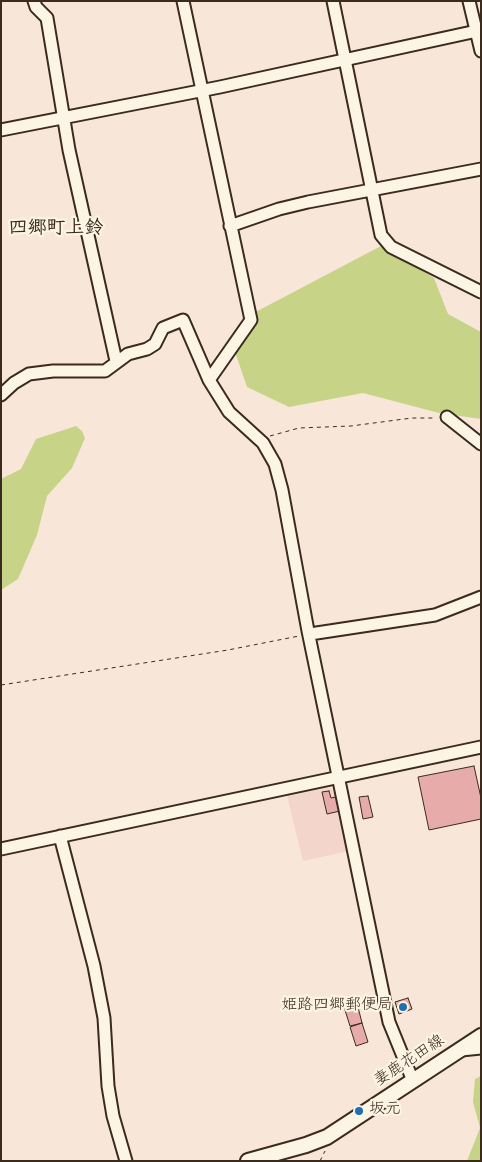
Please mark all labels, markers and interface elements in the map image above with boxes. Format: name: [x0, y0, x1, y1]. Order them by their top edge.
district label: 四郷町上鈴: [9, 219, 103, 241]
place label: 姫路四郷郵便局: [281, 997, 393, 1017]
marker: 姫路四郷郵便局: [397, 1001, 409, 1013]
street label: 妻鹿花田線: [371, 1032, 449, 1092]
place label: 坂元: [369, 1101, 401, 1121]
marker: 坂元: [353, 1105, 365, 1117]

